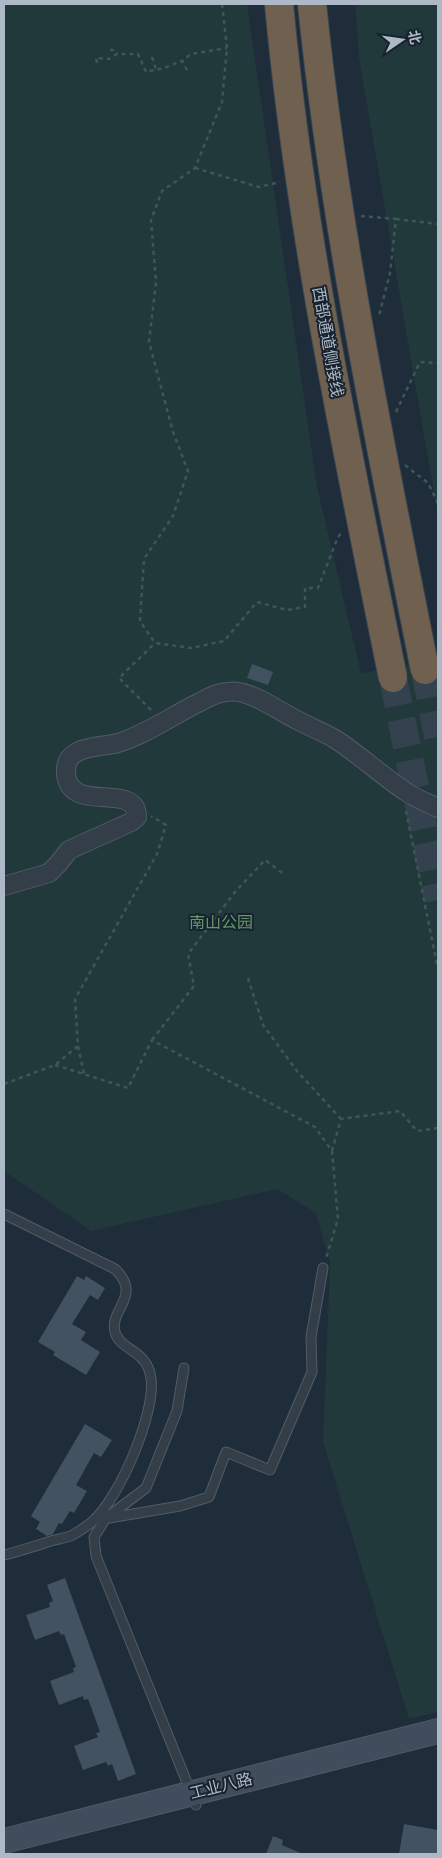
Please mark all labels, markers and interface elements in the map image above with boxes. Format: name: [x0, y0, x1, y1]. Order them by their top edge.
north arrow: [377, 15, 427, 65]
text: 北: [404, 28, 425, 46]
street label: 西部通道侧接线: [308, 285, 348, 399]
park label: 南山公园: [189, 912, 253, 933]
street label: 工业八路: [187, 1768, 255, 1804]

